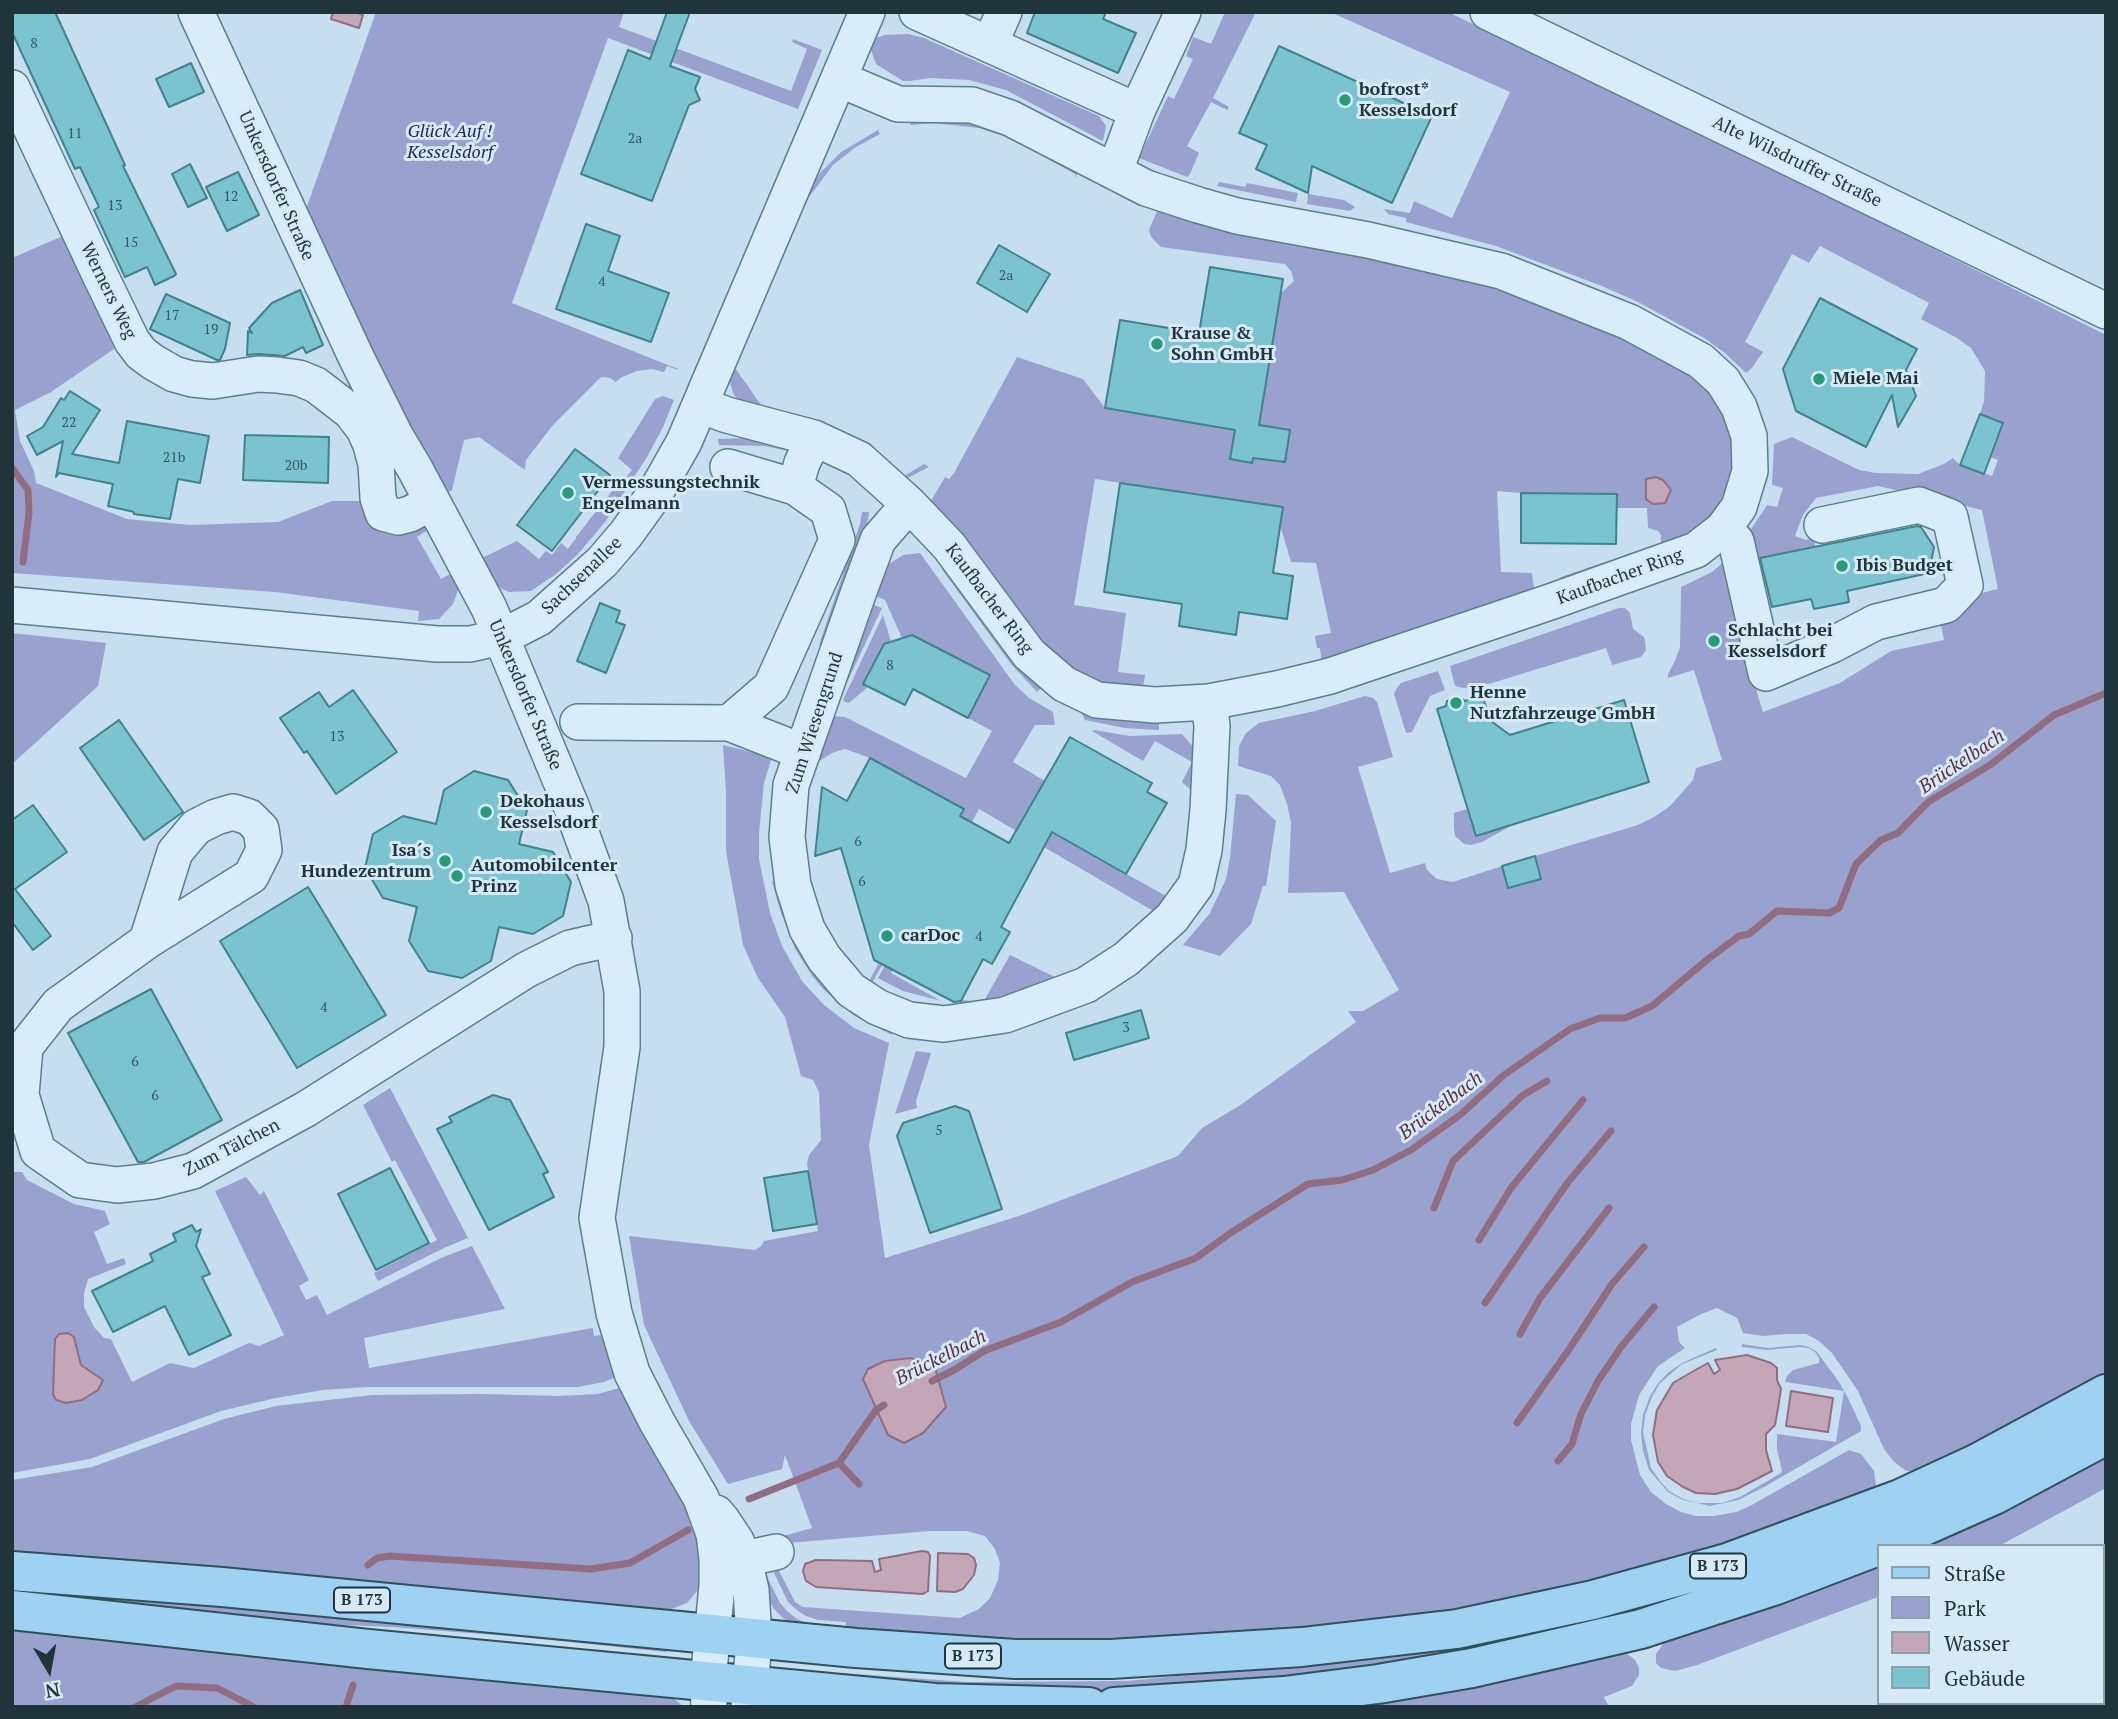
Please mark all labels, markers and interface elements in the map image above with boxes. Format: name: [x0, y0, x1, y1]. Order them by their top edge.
house number: 8: [30, 36, 38, 52]
place label: bofrost* Kesselsdorf: [1359, 79, 1457, 122]
marker: bofrost* Kesselsdorf: [1337, 92, 1353, 108]
street label: Unkersdorfer Straße: [233, 108, 319, 264]
street label: Alte Wilsdruffer Straße: [1709, 112, 1885, 212]
park label: Glück Auf ! Kesselsdorf: [407, 121, 493, 164]
house number: 11: [68, 126, 82, 142]
house number: 2a: [628, 131, 642, 147]
house number: 12: [224, 189, 238, 205]
house number: 13: [108, 198, 122, 214]
house number: 15: [124, 235, 138, 251]
street label: Werners Weg: [75, 239, 141, 343]
house number: 2a: [999, 268, 1013, 284]
house number: 4: [598, 274, 606, 290]
house number: 17: [165, 308, 179, 324]
house number: 19: [204, 322, 218, 338]
place label: Krause & Sohn GmbH: [1171, 323, 1274, 366]
marker: Krause & Sohn GmbH: [1149, 336, 1165, 352]
place label: Miele Mai: [1833, 368, 1919, 390]
marker: Miele Mai: [1811, 371, 1827, 387]
house number: 22: [62, 415, 76, 431]
house number: 21b: [163, 450, 185, 466]
house number: 20b: [285, 458, 307, 474]
place label: Vermessungstechnik Engelmann: [582, 472, 760, 514]
marker: Vermessungstechnik Engelmann: [560, 485, 576, 501]
street label: Sachsenallee: [537, 532, 627, 620]
street label: Kaufbacher Ring: [941, 540, 1037, 658]
street label: Kaufbacher Ring: [1554, 544, 1686, 610]
place label: Ibis Budget: [1856, 555, 1953, 577]
marker: Ibis Budget: [1834, 558, 1850, 574]
street label: Unkersdorfer Straße: [484, 616, 566, 774]
place label: Schlacht bei Kesselsdorf: [1728, 620, 1833, 662]
marker: Schlacht bei Kesselsdorf: [1706, 633, 1722, 649]
street label: Zum Wiesengrund: [782, 650, 848, 796]
house number: 8: [886, 658, 894, 674]
place label: Henne Nutzfahrzeuge GmbH: [1470, 682, 1655, 724]
marker: Henne Nutzfahrzeuge GmbH: [1448, 695, 1464, 711]
water label: Brückelbach: [1915, 725, 2009, 799]
house number: 13: [330, 729, 344, 745]
place label: Dekohaus Kesselsdorf: [500, 791, 598, 834]
marker: Dekohaus Kesselsdorf: [478, 804, 494, 820]
house number: 6: [854, 834, 862, 850]
place label: Isa´s Hundezentrum: [301, 840, 431, 882]
marker: Isa´s Hundezentrum: [437, 853, 453, 869]
place label: Automobilcenter Prinz: [471, 855, 617, 898]
marker: Automobilcenter Prinz: [449, 868, 465, 884]
house number: 6: [858, 874, 866, 890]
place label: carDoc: [901, 925, 960, 947]
marker: carDoc: [879, 928, 895, 944]
house number: 4: [975, 929, 983, 945]
house number: 4: [320, 1000, 328, 1016]
house number: 3: [1122, 1020, 1130, 1036]
house number: 6: [131, 1054, 139, 1070]
water label: Brückelbach: [1395, 1067, 1487, 1145]
house number: 6: [151, 1088, 159, 1104]
street label: Zum Tälchen: [180, 1115, 284, 1181]
house number: 5: [935, 1123, 943, 1139]
water label: Brückelbach: [892, 1325, 990, 1391]
legend: [1876, 1544, 2104, 1705]
road number: B 173: [1690, 1554, 1746, 1578]
text: Straße: [1944, 1559, 2006, 1587]
road number: B 173: [334, 1588, 390, 1612]
text: Park: [1944, 1594, 1986, 1622]
text: Wasser: [1944, 1629, 2010, 1657]
north arrow: [14, 1635, 84, 1705]
road number: B 173: [945, 1644, 1001, 1668]
text: Gebäude: [1944, 1664, 2025, 1692]
text: N: [43, 1678, 62, 1705]

